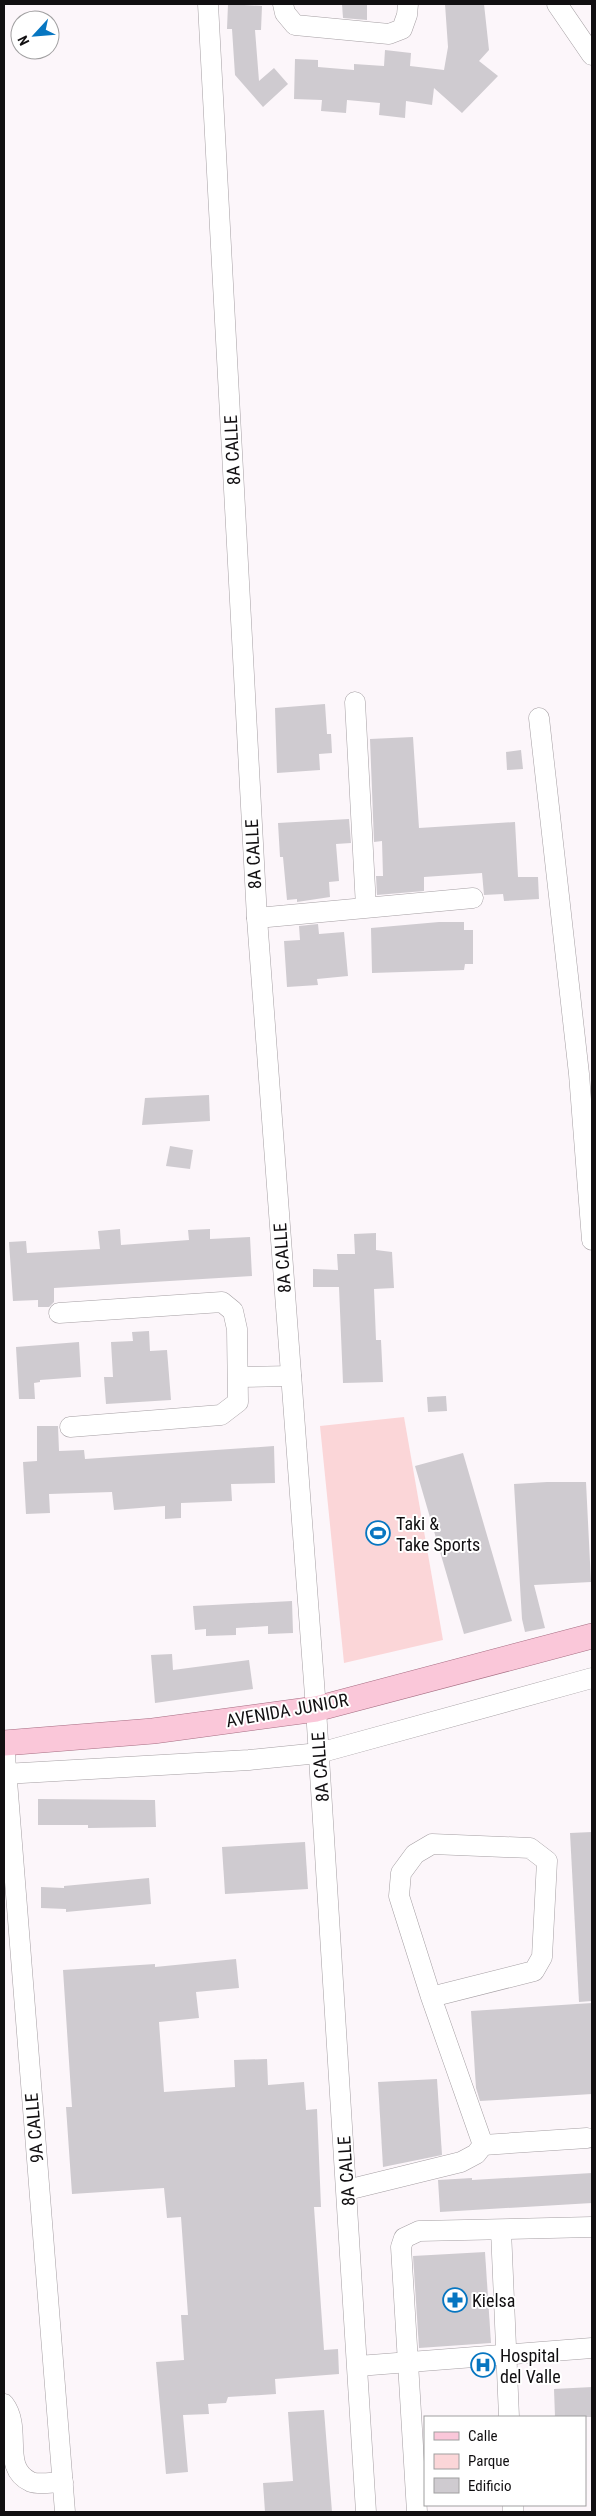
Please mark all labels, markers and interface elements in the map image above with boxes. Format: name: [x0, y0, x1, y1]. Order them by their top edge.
north arrow: [10, 10, 60, 60]
text: N: [14, 33, 32, 48]
street label: 8A CALLE: [220, 414, 244, 486]
street label: 8A CALLE: [241, 818, 265, 890]
street label: 8A CALLE: [269, 1222, 295, 1294]
place label: Taki & Take Sports: [396, 1513, 480, 1555]
sports icon: Taki & Take Sports: [365, 1520, 391, 1546]
street label: AVENIDA JUNIOR: [224, 1689, 350, 1731]
street label: 8A CALLE: [307, 1731, 333, 1803]
street label: 9A CALLE: [20, 2092, 48, 2164]
street label: 8A CALLE: [333, 2135, 359, 2207]
pharmacy icon: Kielsa: [442, 2287, 468, 2313]
place label: Kielsa: [472, 2290, 515, 2311]
place label: Hospital del Valle: [500, 2345, 561, 2387]
hospital icon: Hospital del Valle: [470, 2352, 496, 2378]
legend: [424, 2416, 586, 2506]
text: Calle: [468, 2427, 498, 2445]
text: Parque: [468, 2452, 510, 2470]
text: Edificio: [468, 2477, 511, 2495]

